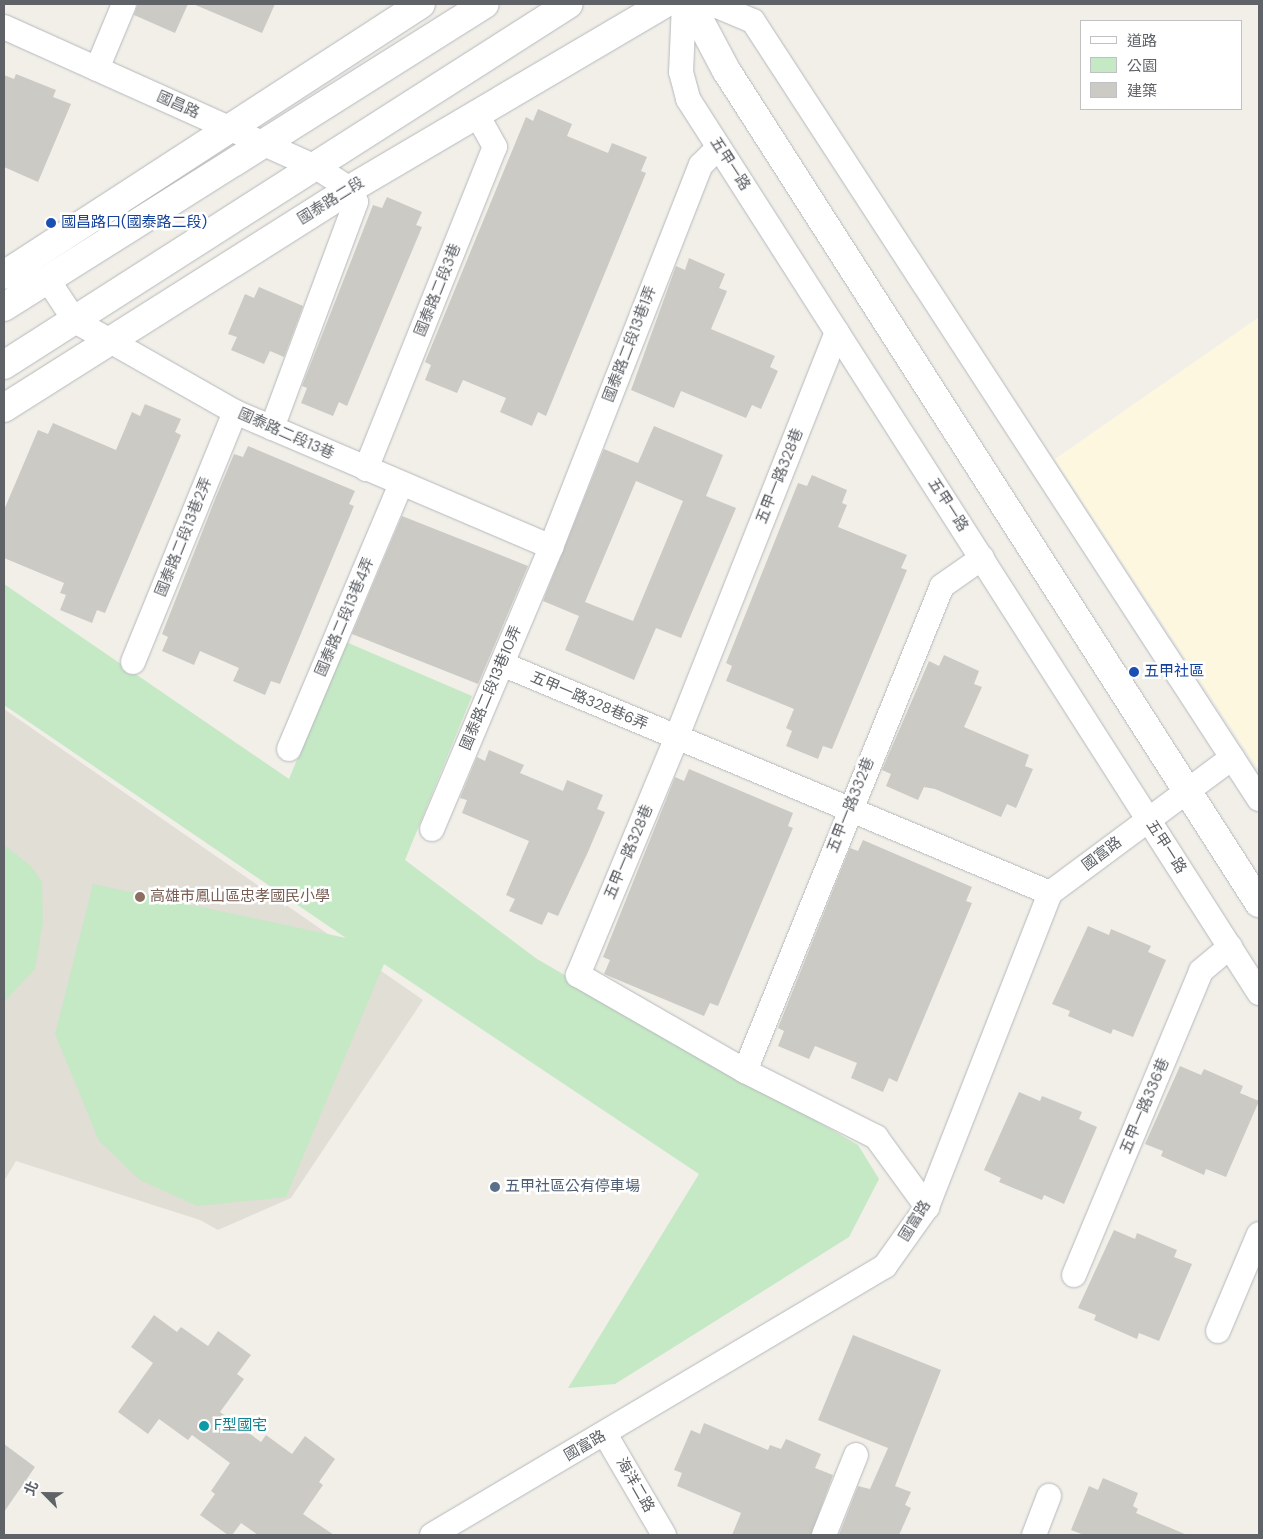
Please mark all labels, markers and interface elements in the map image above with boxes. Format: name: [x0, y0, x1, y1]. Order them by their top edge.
legend: [1080, 20, 1243, 110]
text: 道路: [1127, 31, 1157, 51]
text: 公園: [1127, 56, 1157, 76]
text: 建築: [1127, 81, 1157, 101]
street label: 國昌路: [154, 88, 202, 122]
street label: 五甲一路: [706, 134, 754, 194]
street label: 國泰路二段: [294, 173, 368, 229]
place label: 國昌路口(國泰路二段): [61, 214, 207, 232]
marker: 國昌路口(國泰路二段): [45, 217, 57, 229]
street label: 國泰路二段3巷: [411, 241, 465, 339]
street label: 國泰路二段13巷1弄: [600, 283, 660, 405]
street label: 國泰路二段13巷: [235, 405, 337, 463]
street label: 五甲一路328巷: [753, 426, 807, 526]
street label: 國泰路二段13巷2弄: [152, 475, 216, 599]
street label: 五甲一路: [924, 475, 972, 535]
street label: 國泰路二段13巷4弄: [312, 555, 378, 679]
street label: 國泰路二段13巷10弄: [457, 623, 525, 753]
place label: 五甲社區: [1144, 663, 1204, 681]
marker: 五甲社區: [1128, 666, 1140, 678]
street label: 五甲一路328巷6弄: [528, 668, 650, 734]
street label: 五甲一路332巷: [824, 755, 878, 855]
street label: 五甲一路328巷: [601, 802, 657, 902]
street label: 五甲一路: [1142, 817, 1190, 877]
street label: 國富路: [1079, 833, 1125, 875]
place label: 高雄市鳳山區忠孝國民小學: [150, 888, 330, 906]
marker: 高雄市鳳山區忠孝國民小學: [134, 891, 146, 903]
street label: 五甲一路336巷: [1117, 1055, 1173, 1157]
place label: 五甲社區公有停車場: [505, 1178, 640, 1196]
marker: 五甲社區公有停車場: [489, 1181, 501, 1193]
street label: 國富路: [895, 1197, 935, 1245]
place label: F型國宅: [214, 1417, 267, 1435]
marker: F型國宅: [198, 1420, 210, 1432]
street label: 國富路: [561, 1427, 609, 1465]
street label: 海洋二路: [612, 1455, 658, 1515]
north arrow: [20, 1469, 70, 1519]
text: 北: [20, 1478, 42, 1498]

